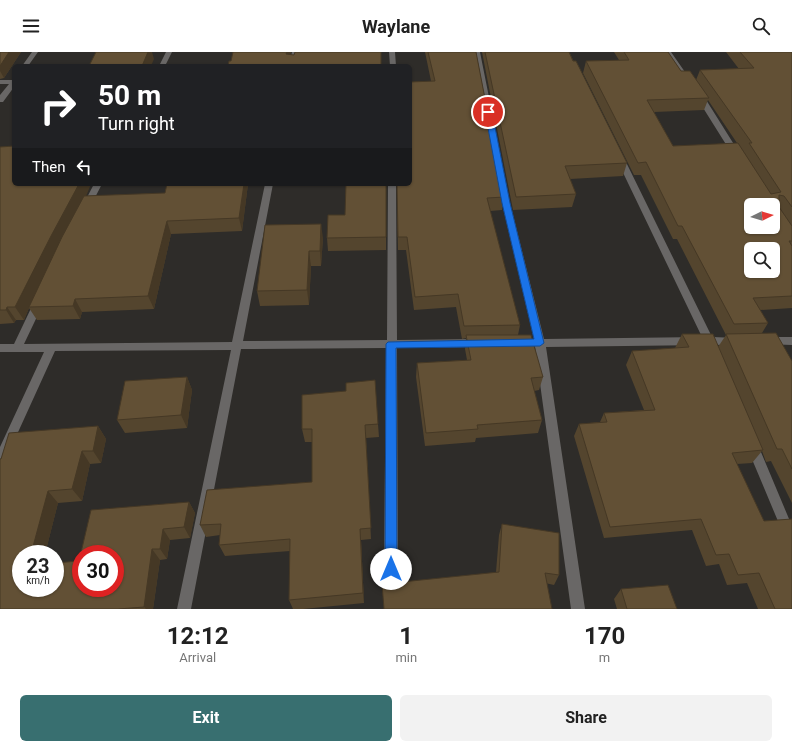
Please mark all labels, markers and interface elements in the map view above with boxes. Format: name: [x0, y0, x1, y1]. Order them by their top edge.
icon: menu: [20, 15, 42, 37]
icon: search: [750, 15, 772, 37]
text: Waylane: [362, 16, 430, 37]
text: 50 m: [98, 79, 161, 112]
icon: right: [32, 80, 84, 132]
pin: [471, 95, 505, 129]
icon: arrive: [477, 101, 499, 123]
text: Turn right: [98, 113, 175, 134]
icon: left: [73, 156, 95, 178]
text: Then: [32, 158, 65, 176]
north arrow: [744, 198, 780, 234]
map controls: [744, 198, 780, 278]
button: search: [744, 242, 780, 278]
speed limit sign: 30: [72, 545, 124, 597]
position arrow: [370, 548, 412, 590]
text: 23: [27, 554, 49, 578]
text: km/h: [26, 575, 50, 586]
text: 12:12: [167, 622, 229, 650]
text: 1: [399, 622, 413, 650]
text: 170: [584, 622, 625, 650]
text: Arrival: [179, 650, 216, 665]
text: min: [395, 650, 417, 665]
text: m: [599, 650, 610, 665]
button: Exit: [20, 695, 392, 741]
button: Share: [400, 695, 772, 741]

